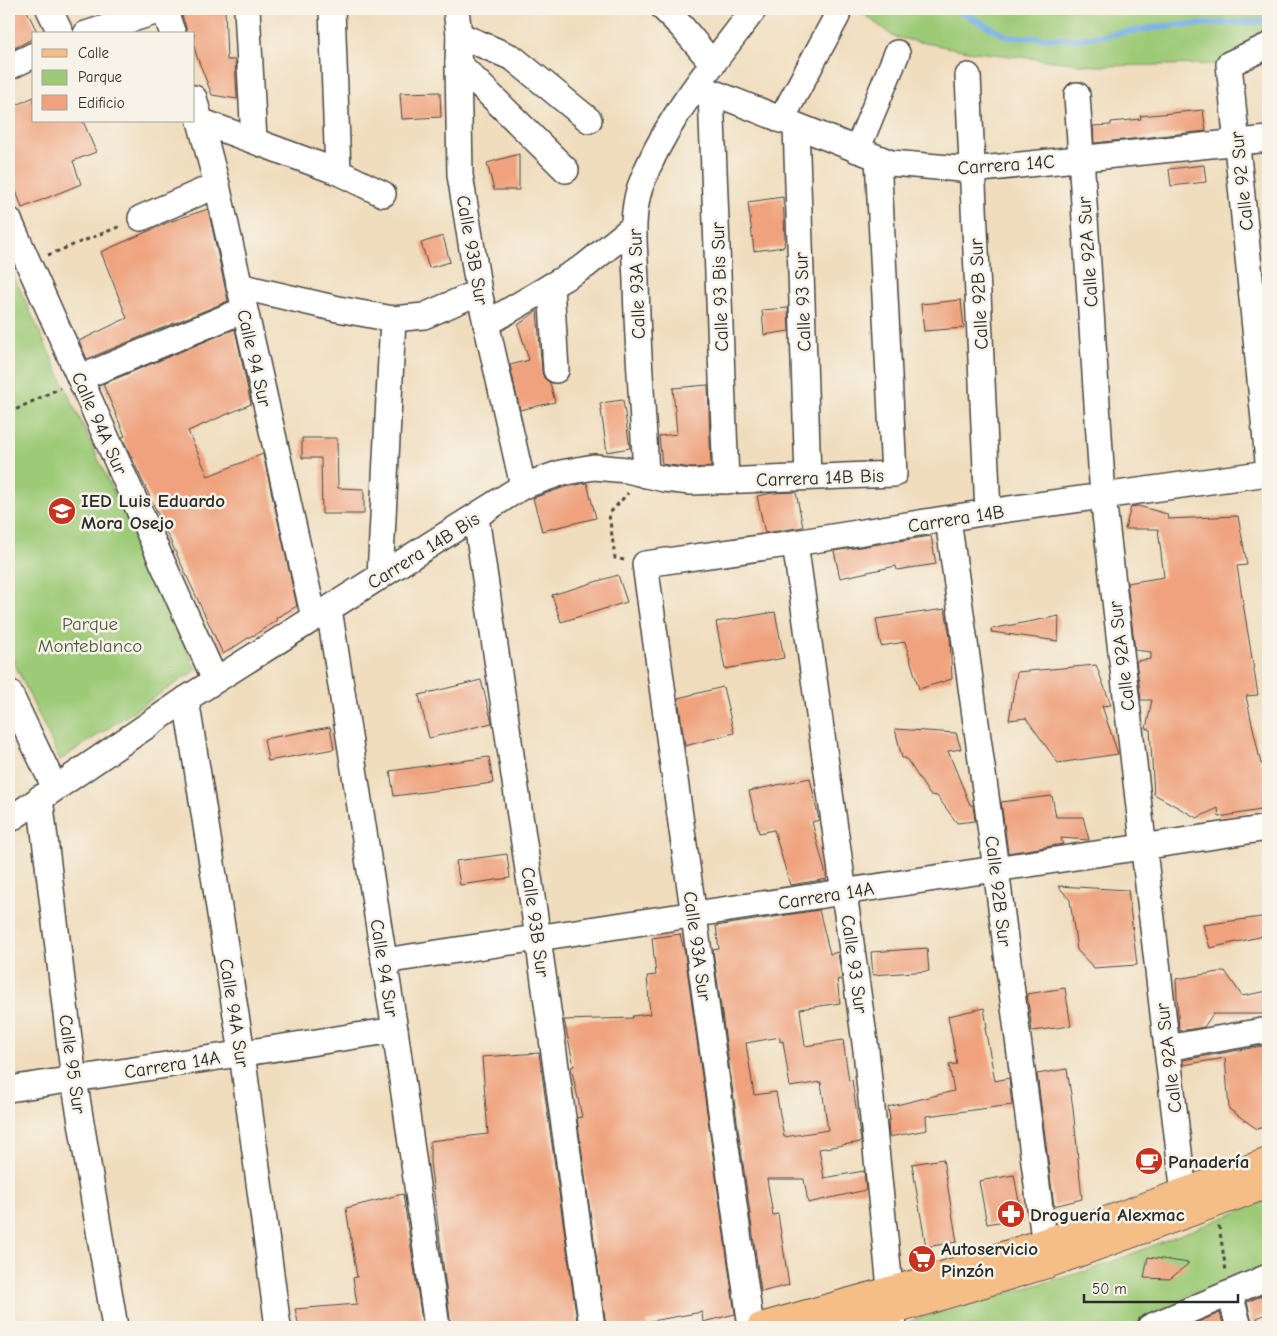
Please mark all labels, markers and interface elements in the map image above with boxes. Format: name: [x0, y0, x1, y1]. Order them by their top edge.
legend: [32, 32, 195, 122]
text: Calle: [78, 44, 110, 62]
text: Parque: [78, 68, 123, 86]
text: Edificio: [78, 94, 125, 112]
street label: Calle 92 Sur: [1226, 130, 1258, 232]
street label: Carrera 14C: [957, 151, 1056, 179]
street label: Calle 93B Sur: [452, 193, 493, 307]
street label: Calle 92A Sur: [1073, 195, 1103, 308]
street label: Calle 93 Bis Sur: [707, 221, 733, 352]
street label: Calle 93A Sur: [624, 228, 650, 340]
street label: Calle 92B Sur: [965, 237, 993, 350]
street label: Calle 93 Sur: [790, 251, 816, 352]
street label: Calle 94 Sur: [232, 308, 276, 409]
street label: Calle 94A Sur: [67, 369, 132, 479]
street label: Carrera 14B Bis: [756, 465, 884, 491]
place label: IED Luis Eduardo Mora Osejo: [81, 490, 225, 534]
school or university icon: IED Luis Eduardo Mora Osejo: [47, 496, 77, 526]
street label: Carrera 14B: [906, 500, 1006, 537]
street label: Carrera 14B Bis: [363, 508, 484, 594]
street label: Calle 92A Sur: [1104, 599, 1140, 712]
park label: Parque Monteblanco: [38, 613, 142, 657]
street label: Calle 92B Sur: [980, 834, 1016, 948]
street label: Calle 93B Sur: [516, 866, 554, 979]
street label: Carrera 14A: [777, 878, 876, 914]
street label: Calle 93A Sur: [678, 890, 716, 1003]
street label: Calle 93 Sur: [836, 913, 872, 1015]
street label: Calle 94 Sur: [365, 918, 403, 1019]
street label: Calle 94A Sur: [215, 957, 254, 1070]
street label: Calle 92A Sur: [1151, 1001, 1187, 1114]
street label: Calle 95 Sur: [54, 1013, 90, 1116]
street label: Carrera 14A: [123, 1047, 222, 1083]
cafe icon: Panadería: [1134, 1146, 1164, 1176]
place label: Panadería: [1168, 1151, 1249, 1173]
pharmacy icon: Droguería Alexmac: [996, 1199, 1026, 1229]
place label: Droguería Alexmac: [1030, 1204, 1185, 1226]
place label: Autoservicio Pinzón: [941, 1238, 1038, 1282]
supermarket icon: Autoservicio Pinzón: [907, 1244, 937, 1274]
scale bar: [1084, 1271, 1238, 1303]
text: 50 m: [1092, 1280, 1127, 1298]

